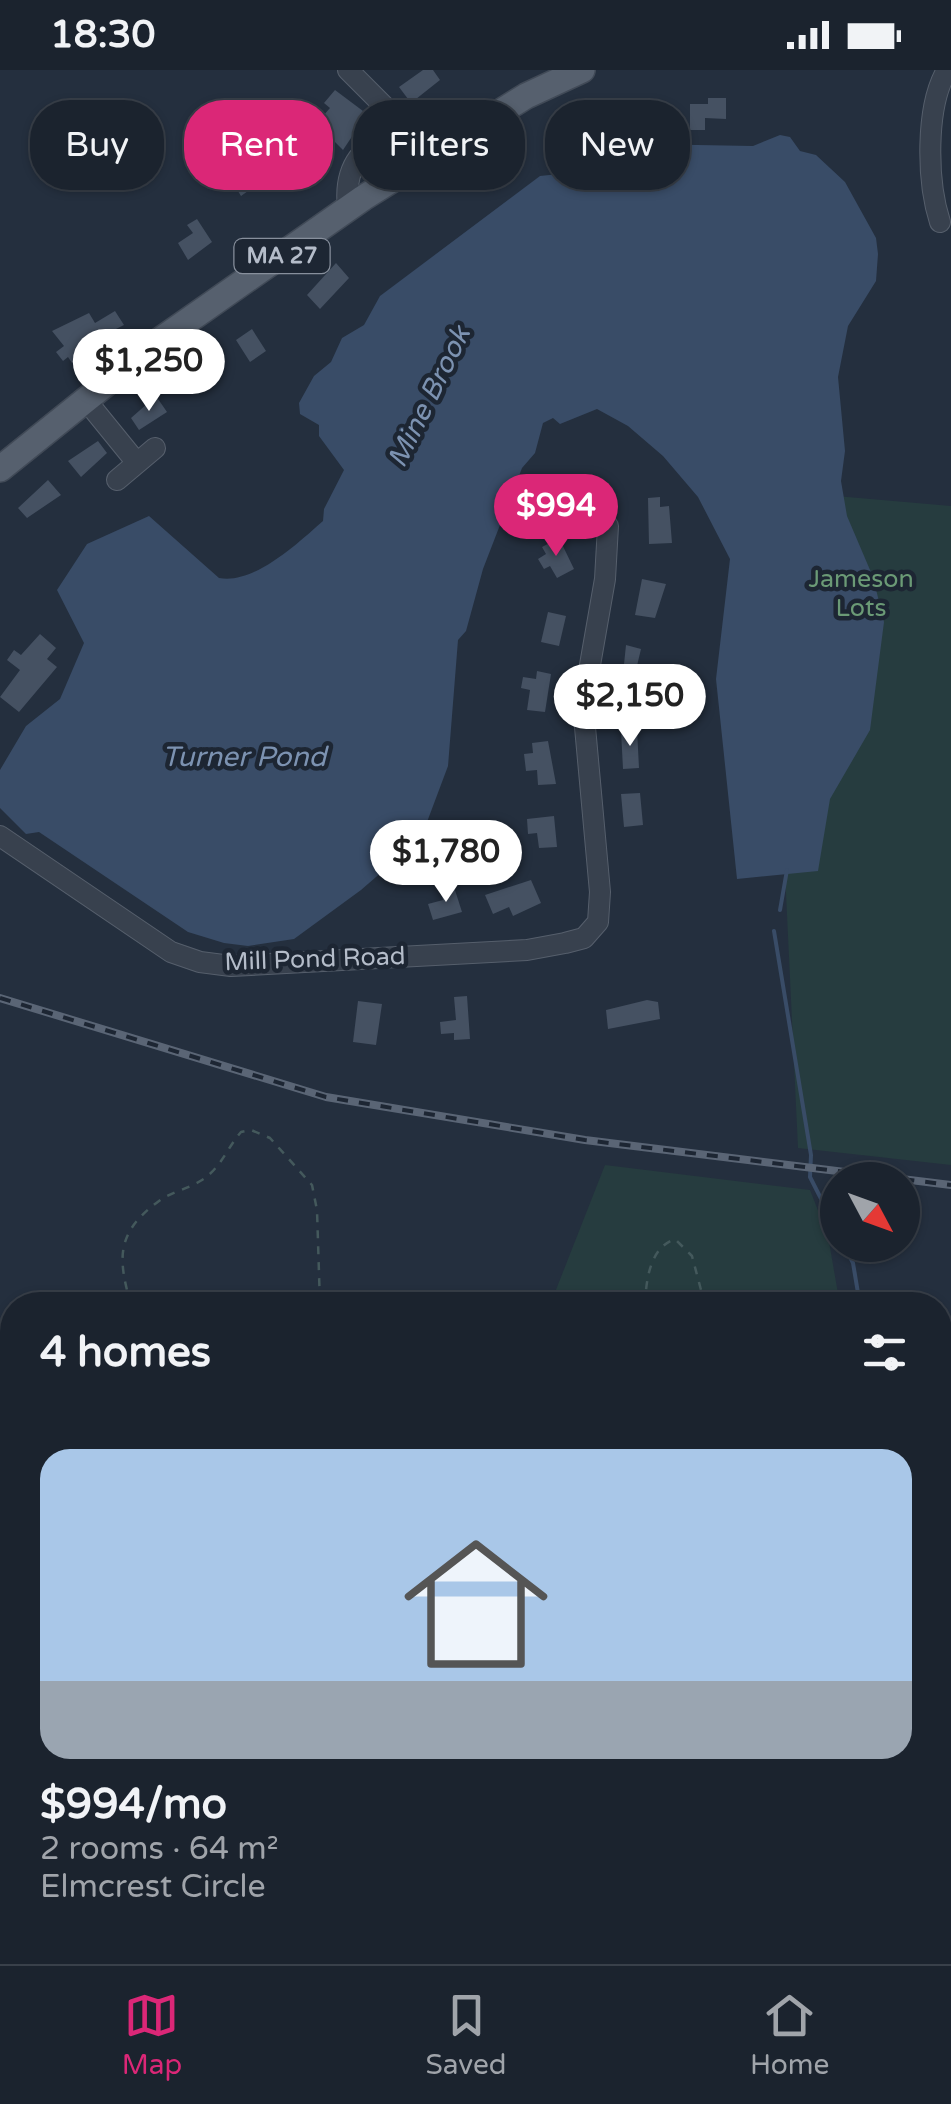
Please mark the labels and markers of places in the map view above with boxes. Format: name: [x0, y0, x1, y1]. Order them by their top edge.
pin: $1,250: [68, 329, 230, 414]
pin: $994: [497, 474, 615, 559]
pin: $2,150: [549, 664, 711, 749]
pin: $1,780: [365, 820, 527, 905]

